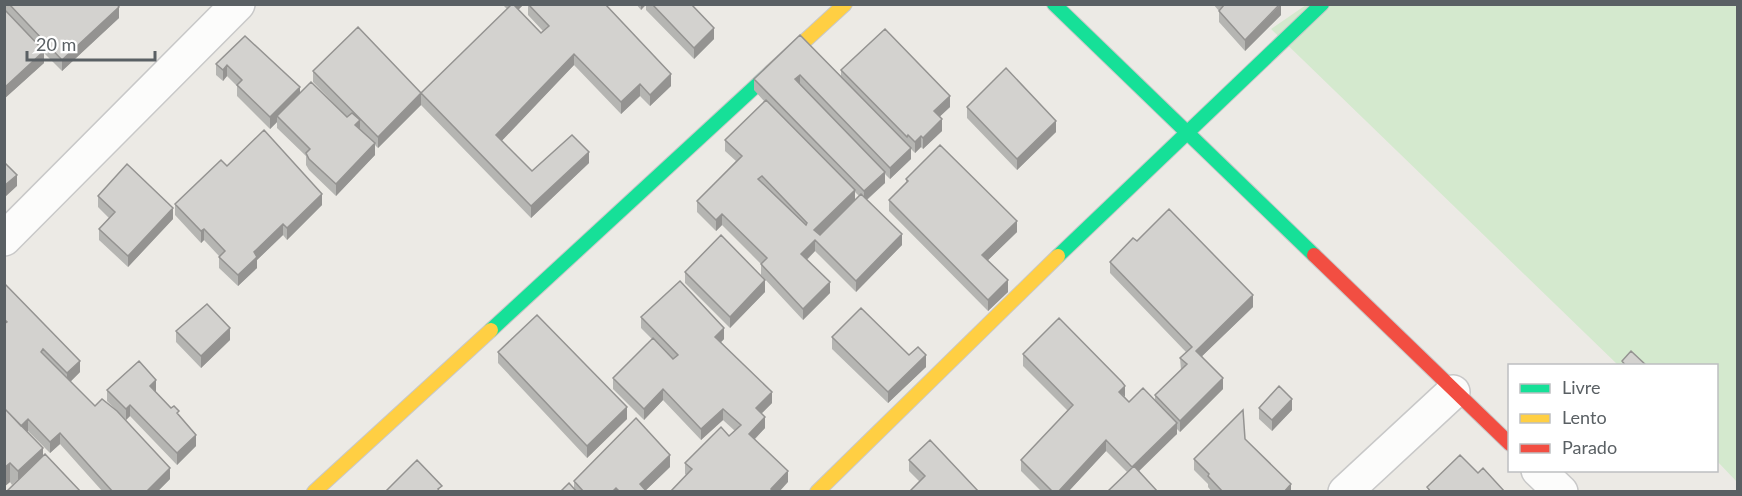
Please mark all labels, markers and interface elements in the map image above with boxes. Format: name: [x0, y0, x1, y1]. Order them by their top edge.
scale bar: [27, 24, 154, 62]
text: 20 m: [36, 33, 76, 55]
legend: [1508, 364, 1718, 472]
text: Livre: [1562, 376, 1601, 398]
text: Lento: [1562, 406, 1607, 428]
text: Parado: [1562, 436, 1617, 458]

